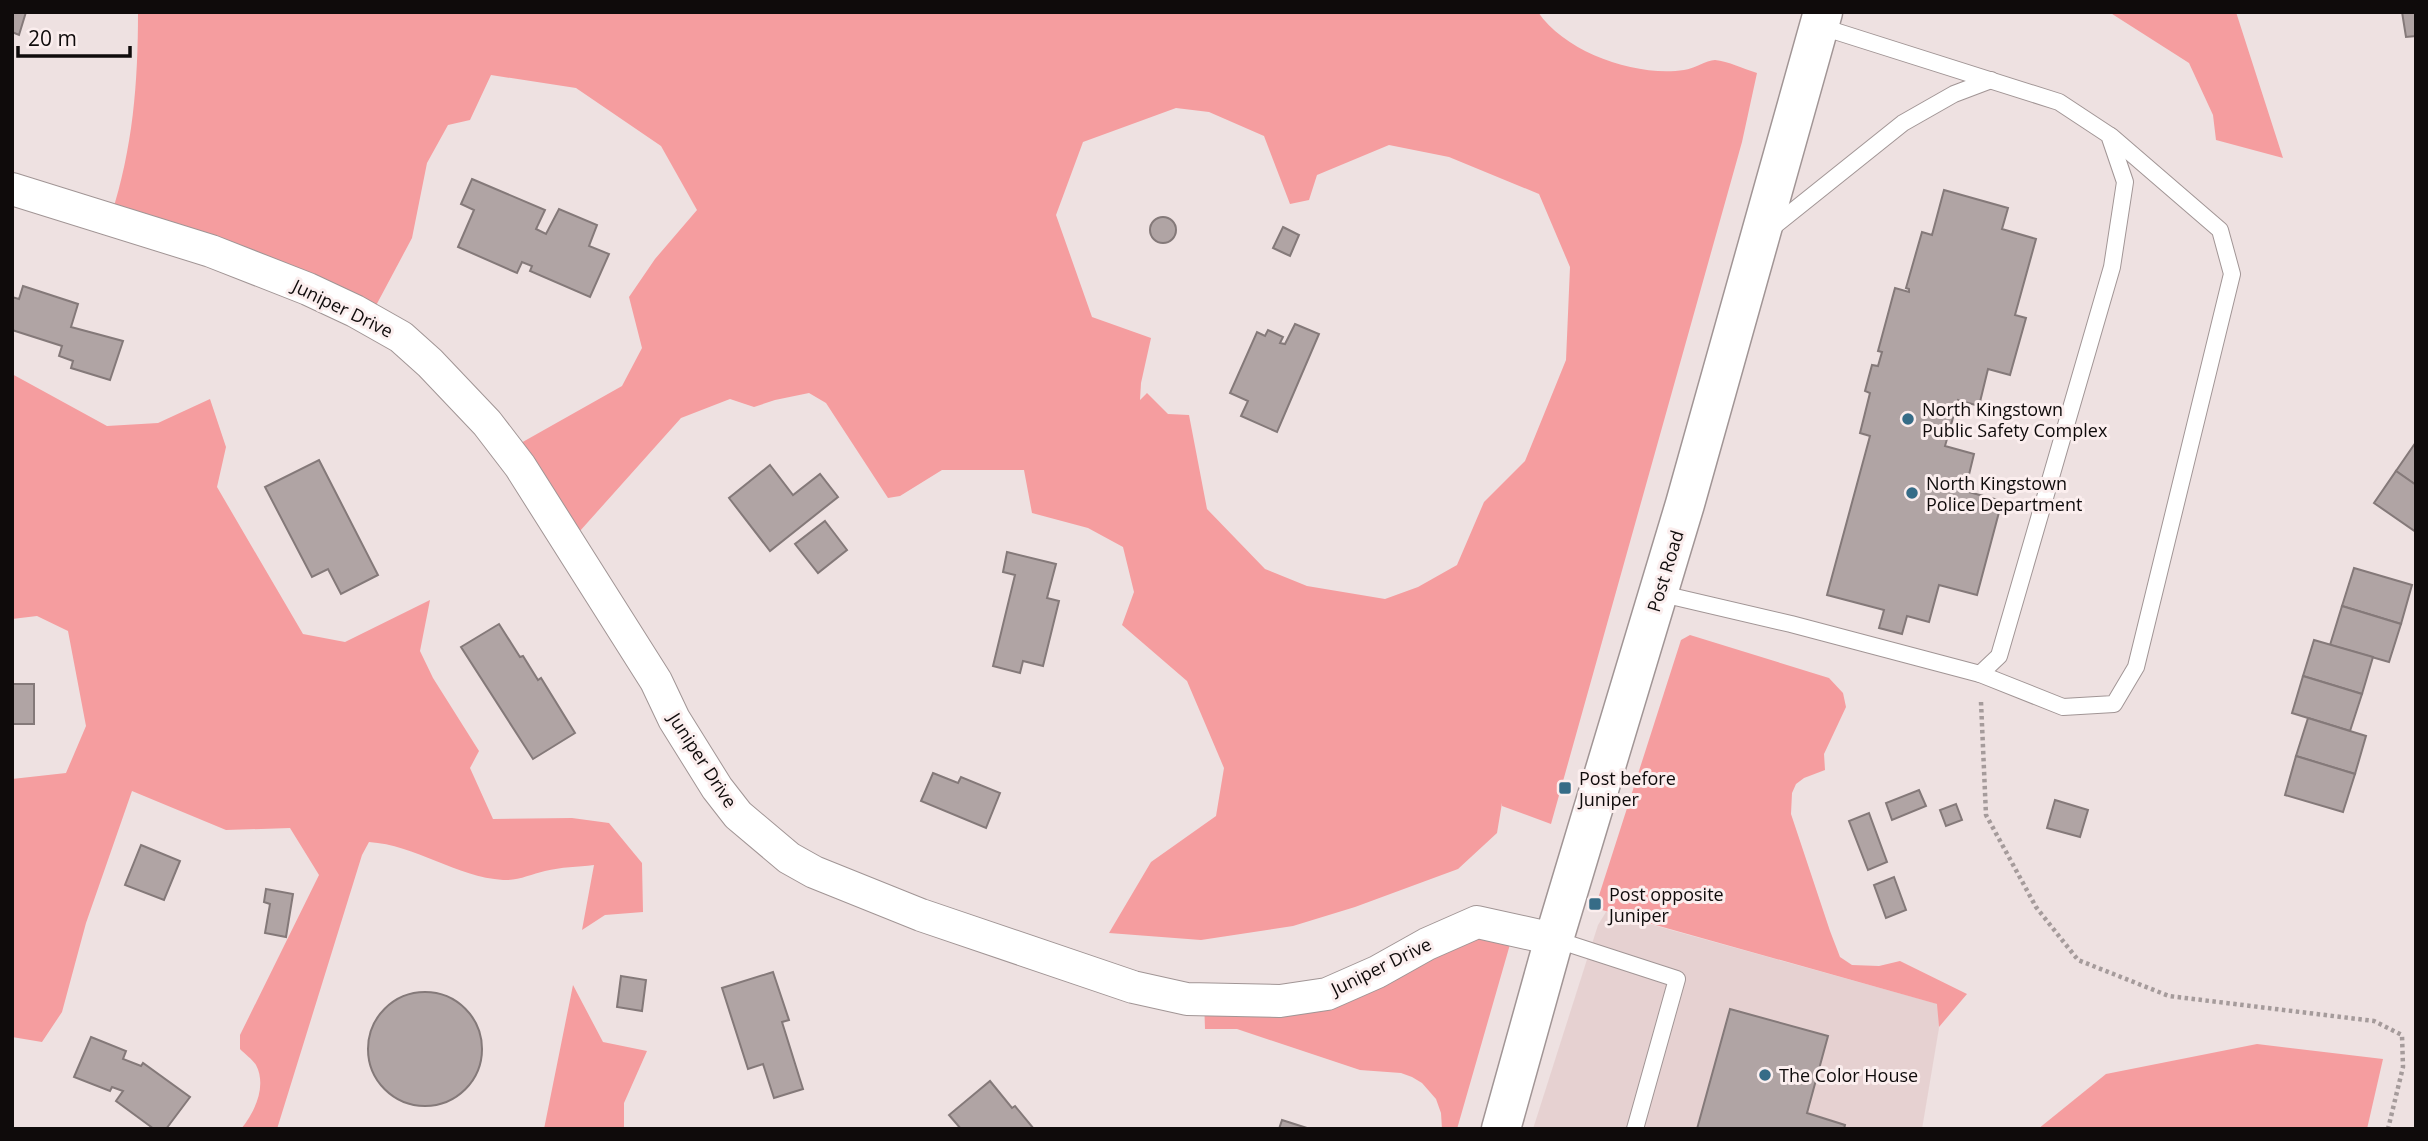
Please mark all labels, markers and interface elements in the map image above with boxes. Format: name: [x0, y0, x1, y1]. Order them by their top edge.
scale bar: [18, 14, 130, 58]
text: 20 m: [28, 24, 77, 52]
street label: Juniper Drive: [287, 273, 397, 343]
place label: North Kingstown Public Safety Complex: [1922, 397, 2108, 442]
marker: North Kingstown Public Safety Complex: [1900, 411, 1916, 427]
place label: North Kingstown Police Department: [1926, 471, 2082, 516]
marker: North Kingstown Police Department: [1904, 485, 1920, 501]
street label: Post Road: [1641, 527, 1689, 615]
street label: Juniper Drive: [662, 706, 743, 812]
place label: Post before Juniper: [1577, 766, 1676, 811]
marker: Post before Juniper: [1557, 780, 1573, 796]
place label: Post opposite Juniper: [1607, 882, 1724, 927]
marker: Post opposite Juniper: [1587, 896, 1603, 912]
street label: Juniper Drive: [1325, 931, 1435, 1001]
place label: The Color House: [1779, 1063, 1918, 1087]
marker: The Color House: [1757, 1067, 1773, 1083]

